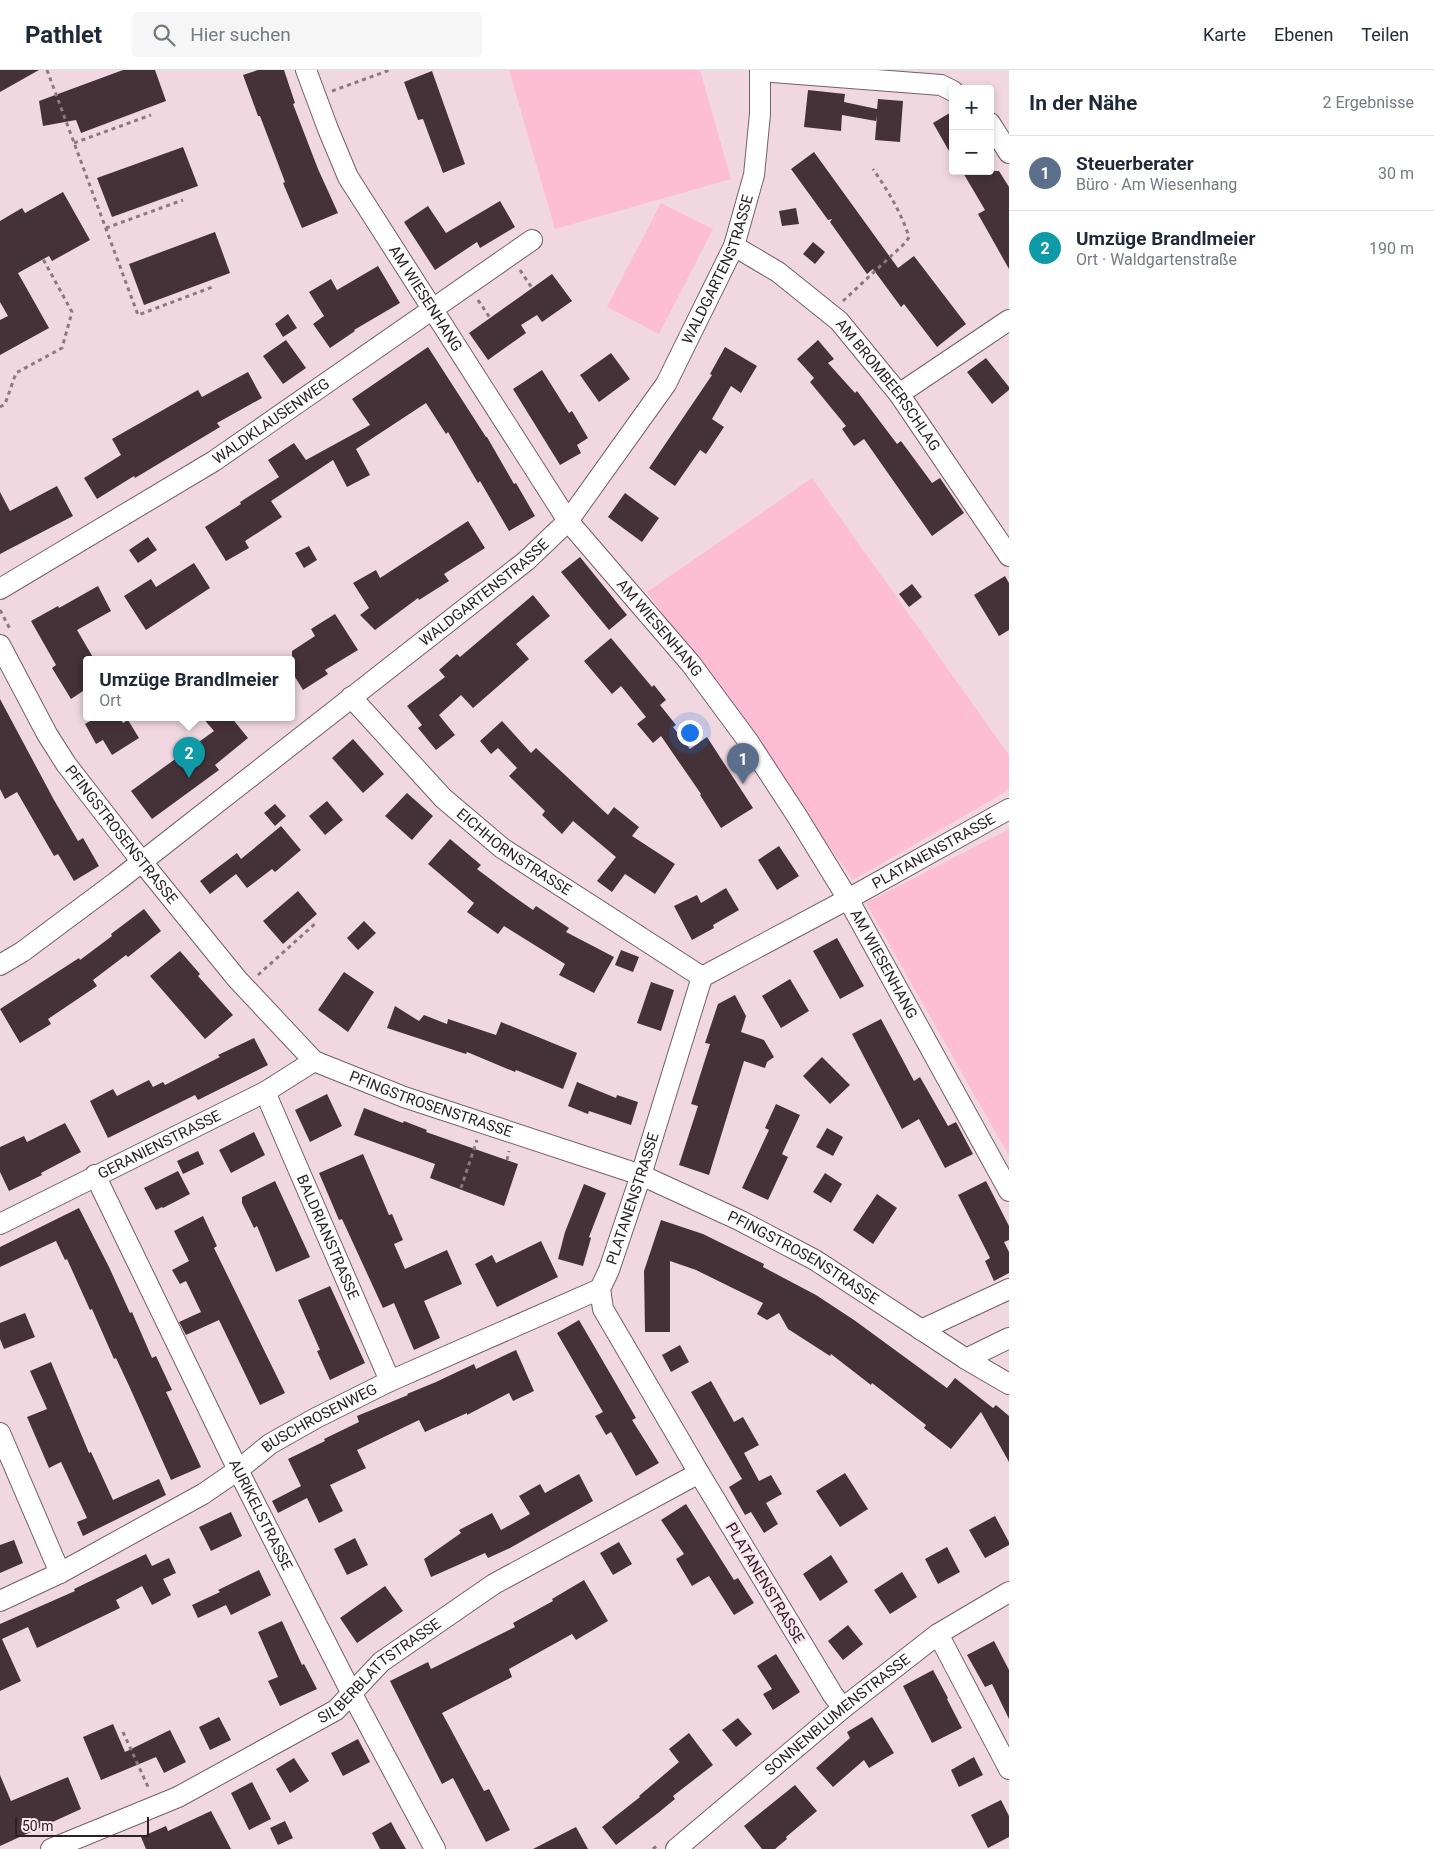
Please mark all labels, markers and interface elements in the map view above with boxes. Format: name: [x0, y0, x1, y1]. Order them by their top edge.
search box: [132, 12, 482, 57]
text: Pathlet: [25, 21, 102, 49]
icon: search: [150, 21, 178, 49]
text: Hier suchen: [190, 23, 291, 46]
text: Karte: [1203, 24, 1246, 45]
text: Ebenen: [1274, 24, 1333, 45]
text: Teilen: [1361, 24, 1409, 45]
map controls: [949, 85, 994, 175]
button: +: [949, 85, 994, 130]
text: In der Nähe: [1029, 91, 1137, 115]
text: 2 Ergebnisse: [1322, 93, 1414, 112]
button: −: [949, 130, 994, 175]
text: Steuerberater: [1076, 152, 1194, 175]
text: 1: [1040, 164, 1050, 183]
text: 30 m: [1378, 164, 1414, 183]
text: Büro · Am Wiesenhang: [1076, 175, 1237, 194]
street label: WALDGARTENSTRASSE: [678, 192, 757, 347]
text: Umzüge Brandlmeier: [1076, 227, 1255, 250]
text: 2: [1040, 239, 1050, 258]
text: 190 m: [1369, 239, 1414, 258]
street label: AM WIESENHANG: [385, 242, 466, 355]
text: Ort · Waldgartenstraße: [1076, 250, 1237, 269]
street label: AM BROMBEERSCHLAG: [832, 315, 944, 455]
street label: WALDKLAUSENWEG: [209, 374, 333, 468]
street label: WALDGARTENSTRASSE: [416, 535, 553, 650]
street label: AM WIESENHANG: [613, 575, 706, 680]
popup: [83, 656, 295, 721]
text: Umzüge Brandlmeier: [99, 668, 279, 691]
text: Ort: [99, 691, 121, 710]
your location: [677, 720, 703, 746]
pin: 2: [173, 737, 205, 778]
pin: 1: [727, 743, 759, 784]
street label: PFINGSTROSENSTRASSE: [61, 762, 182, 908]
street label: EICHHORNSTRASSE: [453, 805, 575, 900]
street label: PLATANENSTRASSE: [869, 809, 999, 893]
street label: AM WIESENHANG: [846, 906, 921, 1022]
street label: PFINGSTROSENSTRASSE: [347, 1067, 515, 1141]
street label: GERANIENSTRASSE: [95, 1106, 224, 1183]
street label: PLATANENSTRASSE: [602, 1130, 663, 1267]
street label: BALDRIANSTRASSE: [293, 1172, 363, 1303]
street label: PFINGSTROSENSTRASSE: [725, 1207, 882, 1309]
street label: BUSCHROSENWEG: [258, 1380, 380, 1456]
street label: AURIKELSTRASSE: [225, 1456, 297, 1574]
street label: PLATANENSTRASSE: [722, 1519, 808, 1647]
street label: SILBERBLATTSTRASSE: [315, 1614, 445, 1727]
street label: SONNENBLUMENSTRASSE: [761, 1650, 914, 1779]
scale bar: [15, 1814, 149, 1837]
text: 50 m: [22, 1818, 54, 1834]

